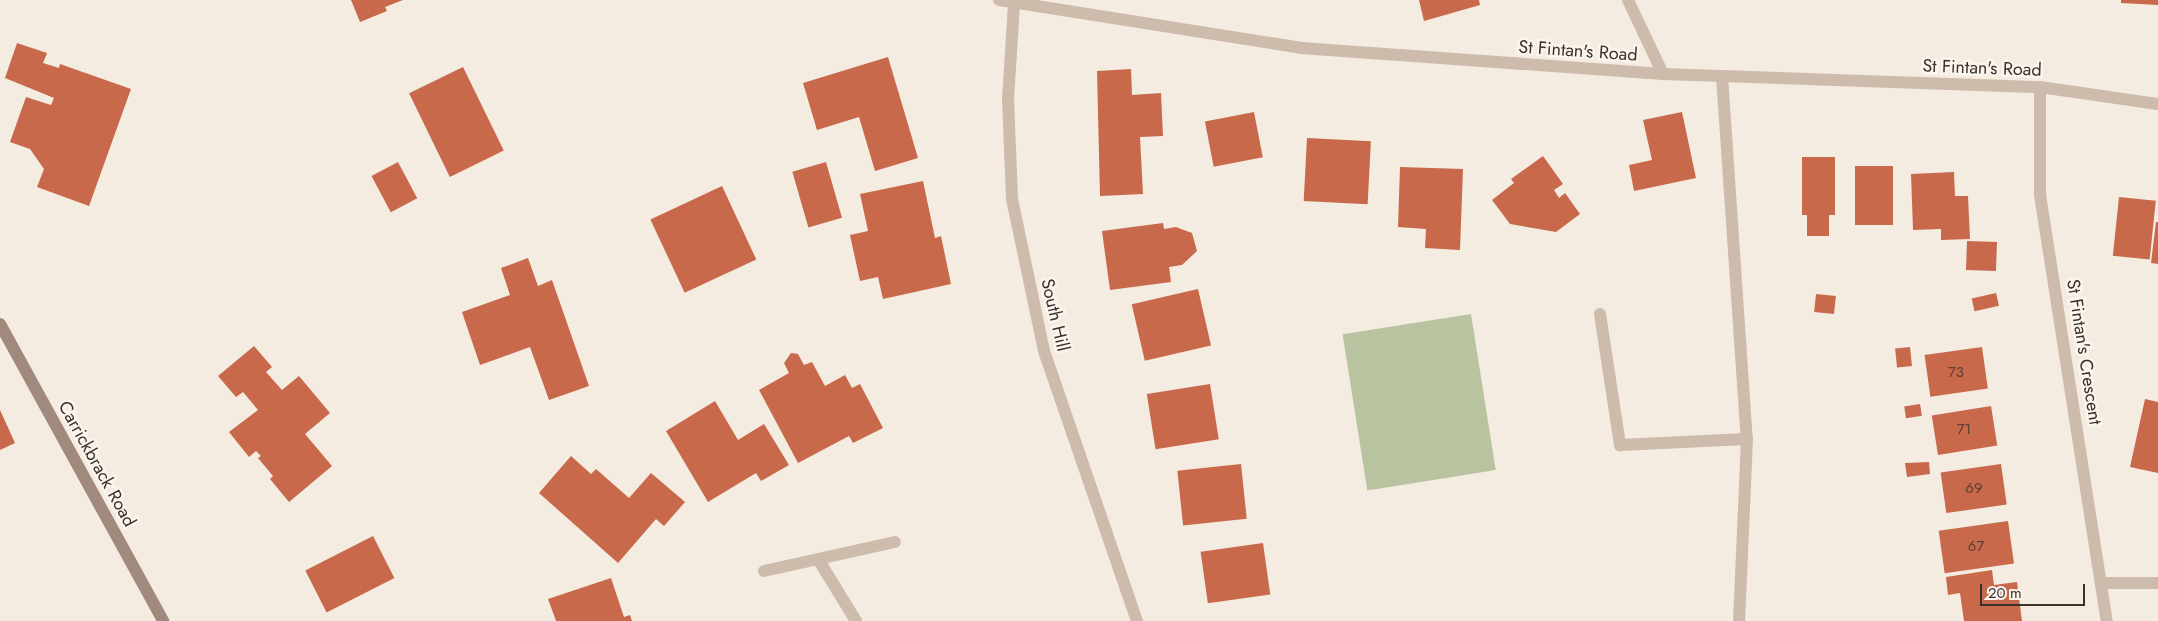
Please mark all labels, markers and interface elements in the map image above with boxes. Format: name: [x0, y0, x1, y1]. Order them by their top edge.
street label: St Fintan's Road: [1518, 36, 1638, 66]
street label: St Fintan's Road: [1922, 55, 2042, 81]
street label: South Hill: [1036, 276, 1074, 354]
street label: St Fintan's Crescent: [2062, 278, 2106, 426]
house number: 73: [1948, 364, 1964, 382]
street label: Carrickbrack Road: [54, 397, 140, 531]
house number: 71: [1957, 421, 1971, 439]
house number: 69: [1965, 480, 1983, 498]
house number: 67: [1968, 538, 1984, 556]
scale bar: [1983, 574, 2088, 606]
text: 20 m: [1988, 582, 2022, 604]

